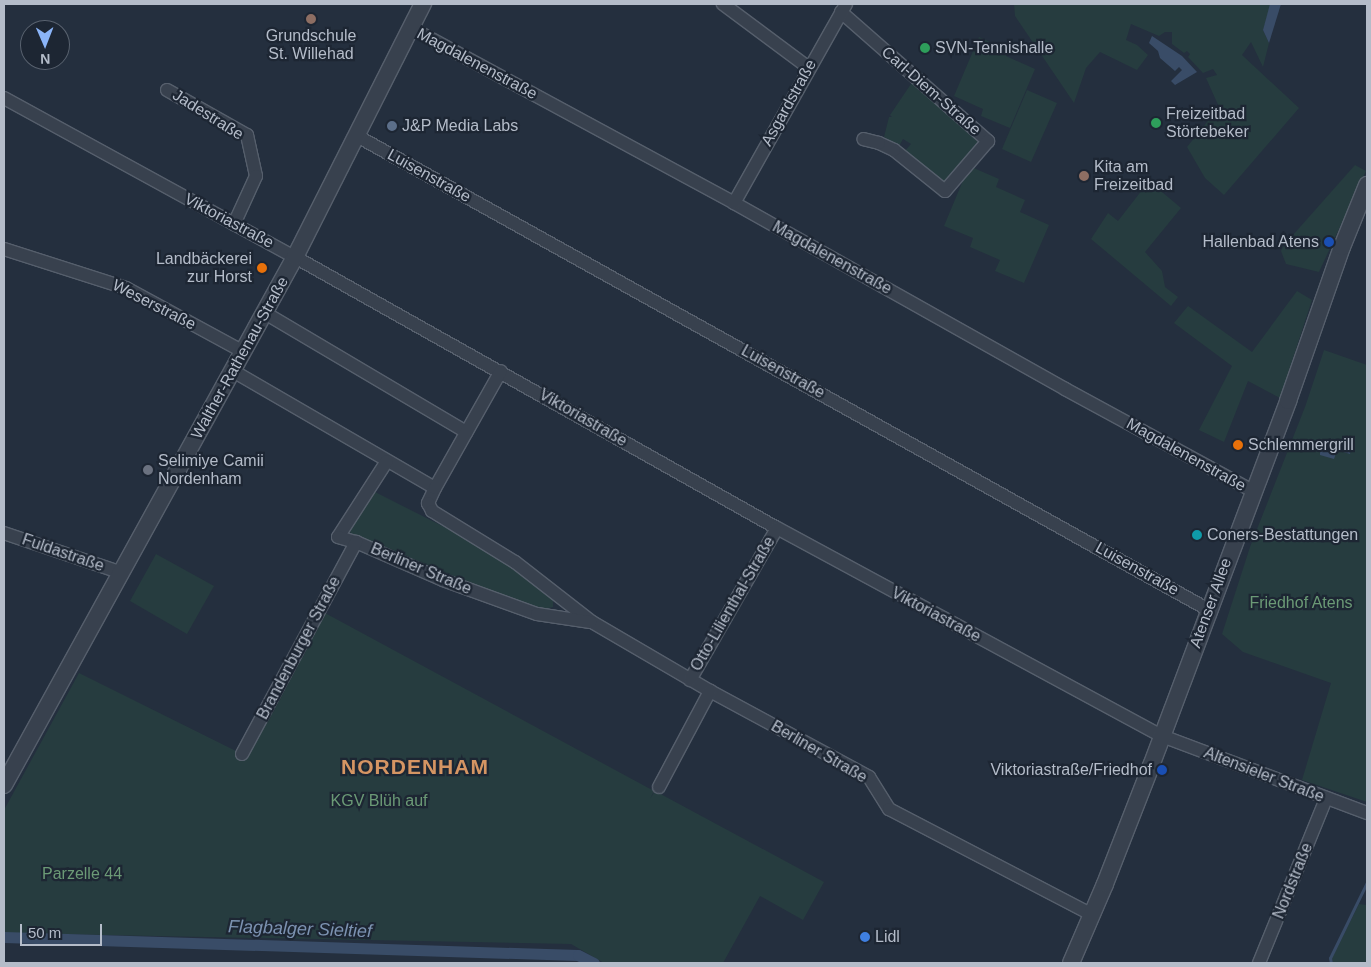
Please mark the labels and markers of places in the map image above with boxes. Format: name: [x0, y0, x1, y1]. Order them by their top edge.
marker: Grundschule St. Willehad: [305, 13, 317, 25]
place label: Grundschule St. Willehad: [266, 26, 356, 64]
place label: SVN-Tennishalle: [935, 38, 1053, 58]
marker: SVN-Tennishalle: [919, 42, 931, 54]
place label: Freizeitbad Störtebeker: [1166, 104, 1249, 142]
place label: J&P Media Labs: [402, 116, 519, 136]
marker: Freizeitbad Störtebeker: [1150, 117, 1162, 129]
marker: J&P Media Labs: [386, 120, 398, 132]
place label: Kita am Freizeitbad: [1094, 157, 1173, 195]
marker: Kita am Freizeitbad: [1078, 170, 1090, 182]
place label: Hallenbad Atens: [1202, 232, 1319, 252]
marker: Hallenbad Atens: [1323, 236, 1335, 248]
place label: Landbäckerei zur Horst: [156, 249, 252, 287]
marker: Landbäckerei zur Horst: [256, 262, 268, 274]
place label: Schlemmergrill: [1248, 435, 1354, 455]
marker: Schlemmergrill: [1232, 439, 1244, 451]
place label: Selimiye Camii Nordenham: [158, 451, 264, 489]
marker: Selimiye Camii Nordenham: [142, 464, 154, 476]
place label: Coners-Bestattungen: [1207, 525, 1358, 545]
marker: Coners-Bestattungen: [1191, 529, 1203, 541]
place label: Viktoriastraße/Friedhof: [990, 760, 1152, 780]
marker: Viktoriastraße/Friedhof: [1156, 764, 1168, 776]
place label: Lidl: [875, 927, 900, 947]
marker: Lidl: [859, 931, 871, 943]

